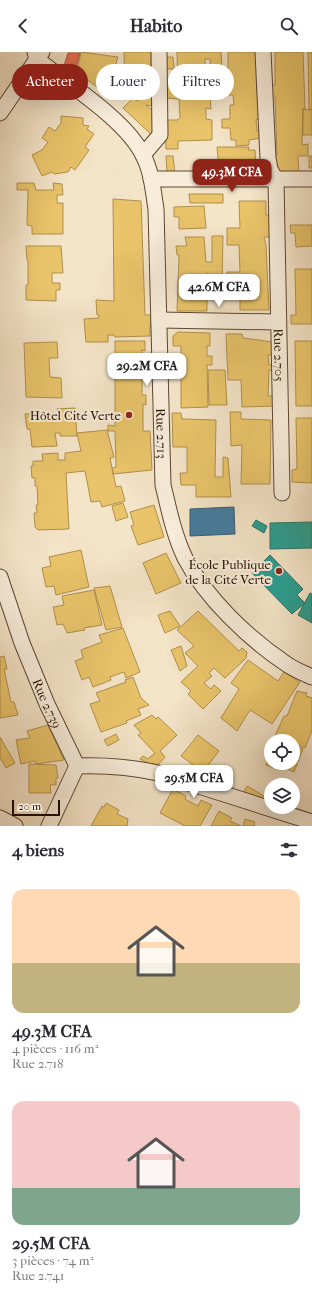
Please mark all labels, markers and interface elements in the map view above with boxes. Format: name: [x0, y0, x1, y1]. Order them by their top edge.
icon: back: [12, 15, 34, 37]
icon: search: [278, 15, 300, 37]
text: Habito: [130, 16, 182, 37]
chip: Acheter: [12, 64, 88, 100]
chip: Louer: [96, 64, 160, 100]
chip: Filtres: [168, 64, 234, 100]
pin: 49.3M CFA: [186, 159, 278, 193]
text: 49.3M CFA: [202, 164, 262, 179]
pin: 42.6M CFA: [173, 274, 265, 308]
text: 42.6M CFA: [188, 279, 250, 294]
street label: Rue 2.705: [271, 328, 287, 382]
pin: 29.2M CFA: [101, 353, 193, 387]
text: 29.2M CFA: [116, 358, 178, 373]
place label: Hôtel Cité Verte: [30, 408, 122, 423]
street label: Rue 2.713: [153, 408, 169, 459]
marker: Hôtel Cité Verte: [124, 410, 134, 420]
place label: École Publique de la Cité Verte: [185, 557, 272, 587]
marker: École Publique de la Cité Verte: [274, 566, 284, 576]
street label: Rue 2.739: [29, 677, 65, 731]
map controls: [264, 734, 300, 814]
button: locate: [264, 734, 300, 770]
pin: 29.5M CFA: [148, 765, 240, 799]
text: 29.5M CFA: [164, 770, 224, 785]
button: layers: [264, 778, 300, 814]
scale bar: [12, 798, 60, 817]
text: 20 m: [18, 800, 41, 813]
icon: filters: [278, 839, 300, 861]
text: 4 biens: [12, 840, 64, 860]
icon: home: [120, 915, 192, 987]
text: 49.3M CFA: [12, 1021, 92, 1041]
text: 4 pièces · 116 m²: [12, 1041, 98, 1056]
text: Rue 2.718: [12, 1056, 64, 1071]
icon: home: [120, 1127, 192, 1199]
text: 29.5M CFA: [12, 1233, 90, 1253]
text: 3 pièces · 74 m²: [12, 1253, 93, 1268]
text: Rue 2.741: [12, 1268, 64, 1283]

